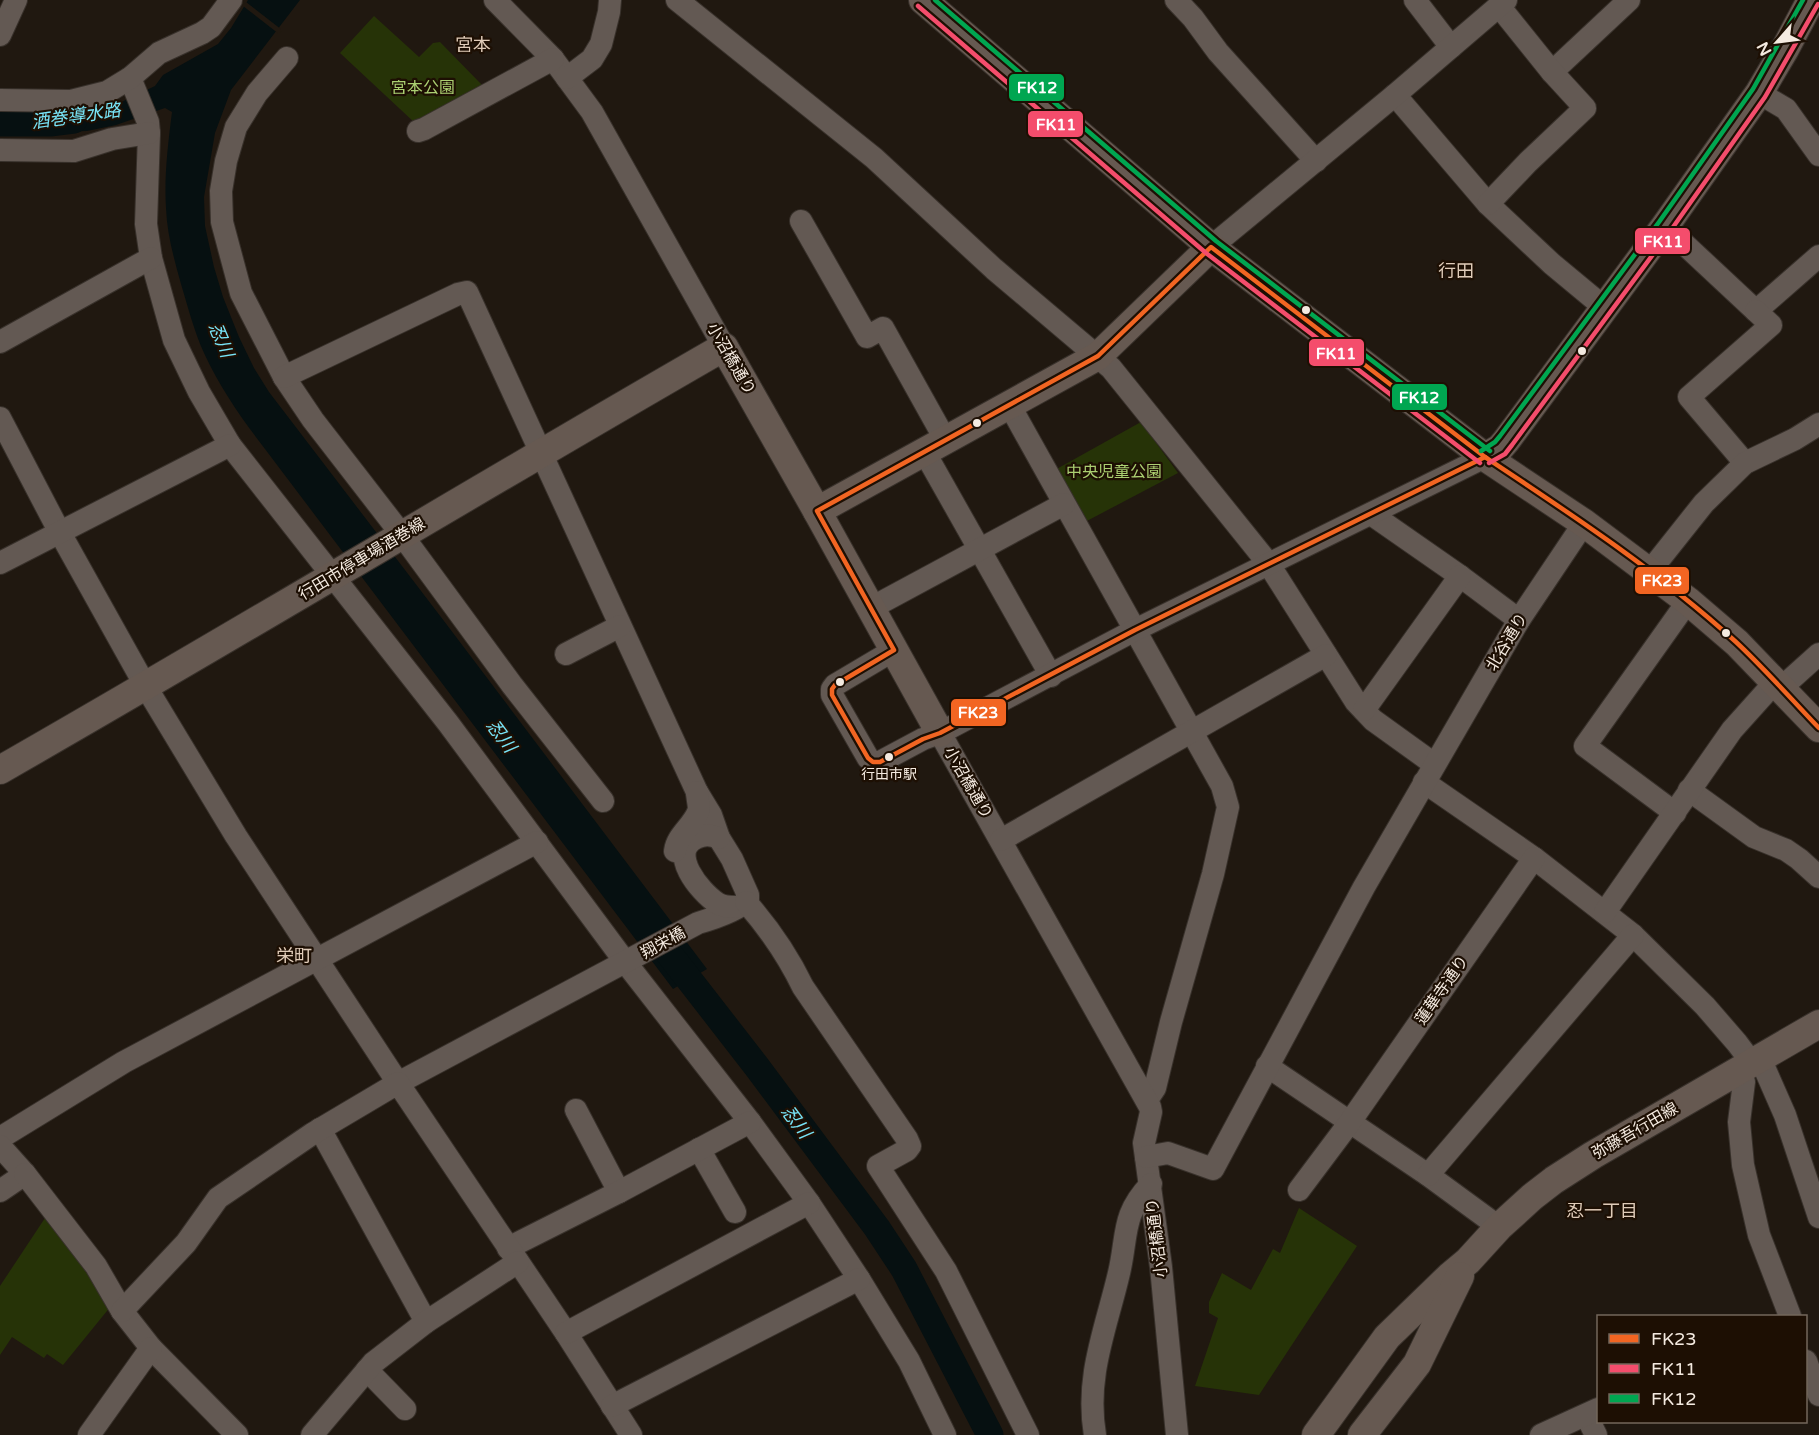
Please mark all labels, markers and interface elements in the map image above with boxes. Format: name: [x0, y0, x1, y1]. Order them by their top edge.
north arrow: [1747, 12, 1807, 72]
district label: 宮本: [455, 34, 491, 56]
text: N: [1753, 38, 1776, 59]
line badge: FK12: [1008, 73, 1065, 102]
park label: 宮本公園: [391, 78, 455, 98]
text: FK12: [1017, 78, 1057, 98]
water label: 酒巻導水路: [30, 99, 124, 133]
line badge: FK11: [1027, 110, 1084, 138]
text: FK11: [1036, 115, 1076, 135]
line badge: FK11: [1634, 227, 1691, 255]
text: FK11: [1643, 232, 1683, 252]
district label: 行田: [1438, 260, 1474, 282]
unlabelled marker: [1300, 304, 1312, 316]
water label: 忍川: [204, 319, 239, 363]
street label: 小沼橋通り: [702, 319, 760, 399]
line badge: FK11: [1308, 338, 1365, 367]
text: FK11: [1316, 344, 1356, 364]
unlabelled marker: [1576, 345, 1588, 357]
line badge: FK12: [1391, 383, 1448, 411]
text: FK12: [1399, 388, 1439, 408]
unlabelled marker: [971, 417, 983, 429]
park label: 中央児童公園: [1066, 462, 1162, 482]
street label: 行田市停車場酒巻線: [295, 513, 429, 605]
line badge: FK23: [1634, 566, 1690, 595]
text: FK23: [1642, 571, 1682, 591]
street label: 北谷通り: [1482, 609, 1532, 675]
unlabelled marker: [1720, 627, 1732, 639]
unlabelled marker: [834, 676, 846, 688]
line badge: FK23: [950, 698, 1007, 727]
text: FK23: [958, 703, 998, 723]
water label: 忍川: [481, 715, 522, 759]
street label: 小沼橋通り: [939, 743, 997, 823]
marker: 行田市駅: [883, 751, 895, 763]
place label: 行田市駅: [861, 766, 917, 783]
street label: 翔栄橋: [637, 923, 689, 963]
district label: 栄町: [276, 945, 312, 967]
street label: 蓮華寺通り: [1411, 951, 1473, 1029]
street label: 弥藤吾行田線: [1588, 1098, 1682, 1164]
water label: 忍川: [776, 1101, 817, 1145]
street label: 小沼橋通り: [1142, 1197, 1172, 1279]
district label: 忍一丁目: [1566, 1200, 1638, 1222]
legend: [1597, 1315, 1807, 1423]
text: FK23: [1651, 1328, 1697, 1350]
text: FK11: [1651, 1358, 1697, 1380]
text: FK12: [1651, 1388, 1697, 1410]

